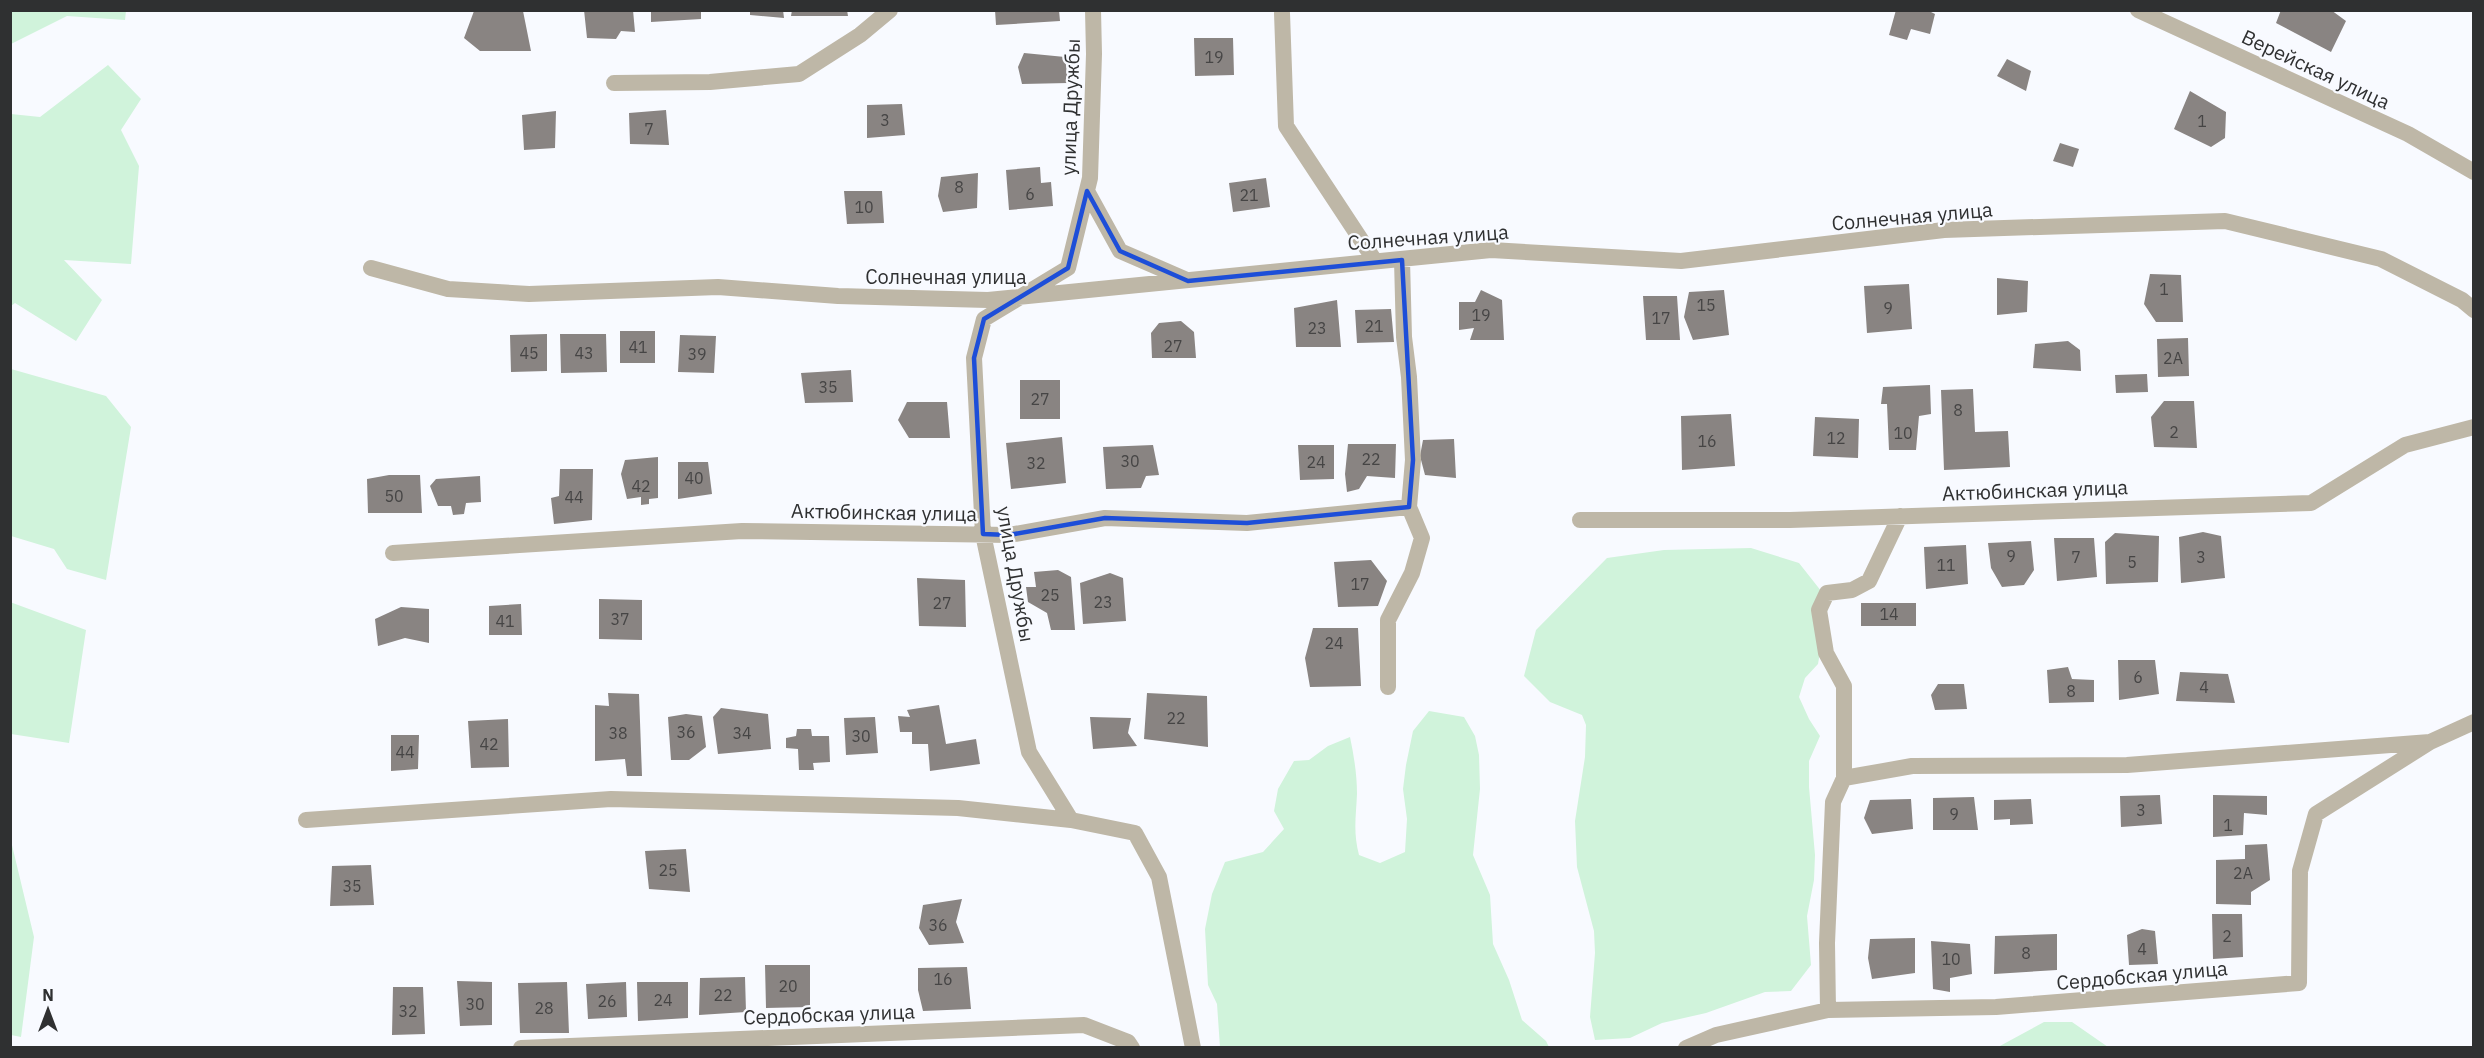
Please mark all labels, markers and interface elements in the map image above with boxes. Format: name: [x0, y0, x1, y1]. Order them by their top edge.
street label: Верейская улица: [2237, 23, 2395, 115]
street label: улица Дружбы: [1054, 38, 1086, 176]
house number: 19: [1204, 47, 1224, 67]
house number: 3: [880, 110, 890, 130]
house number: 1: [2197, 111, 2207, 131]
house number: 7: [644, 119, 654, 139]
house number: 8: [954, 177, 964, 197]
house number: 6: [1025, 184, 1035, 204]
house number: 21: [1239, 185, 1259, 205]
street label: Солнечная улица: [1830, 195, 1994, 236]
house number: 10: [854, 197, 874, 217]
street label: Солнечная улица: [1346, 218, 1510, 256]
street label: Солнечная улица: [865, 263, 1027, 290]
house number: 1: [2159, 279, 2169, 299]
house number: 15: [1696, 295, 1716, 315]
house number: 9: [1883, 298, 1893, 318]
house number: 19: [1471, 305, 1491, 325]
house number: 17: [1651, 308, 1671, 328]
house number: 21: [1364, 316, 1384, 336]
house number: 23: [1307, 318, 1327, 338]
house number: 27: [1163, 336, 1183, 356]
house number: 41: [628, 337, 648, 357]
house number: 45: [519, 343, 539, 363]
house number: 43: [574, 343, 594, 363]
house number: 39: [687, 344, 707, 364]
house number: 2А: [2163, 348, 2183, 368]
house number: 35: [818, 377, 838, 397]
house number: 27: [1030, 389, 1050, 409]
house number: 8: [1953, 400, 1963, 420]
house number: 2: [2169, 422, 2179, 442]
house number: 10: [1893, 423, 1913, 443]
house number: 12: [1826, 428, 1846, 448]
house number: 16: [1697, 431, 1717, 451]
house number: 22: [1361, 449, 1381, 469]
house number: 30: [1120, 451, 1140, 471]
house number: 24: [1306, 452, 1326, 472]
house number: 32: [1026, 453, 1046, 473]
house number: 40: [684, 468, 704, 488]
street label: Актюбинская улица: [1942, 473, 2129, 507]
house number: 42: [631, 476, 651, 496]
house number: 50: [384, 486, 404, 506]
house number: 44: [564, 487, 584, 507]
street label: Актюбинская улица: [791, 497, 978, 527]
street label: улица Дружбы: [991, 504, 1041, 644]
house number: 9: [2006, 546, 2016, 566]
house number: 7: [2071, 547, 2081, 567]
house number: 3: [2196, 547, 2206, 567]
house number: 5: [2127, 552, 2137, 572]
house number: 11: [1936, 555, 1956, 575]
house number: 17: [1350, 574, 1370, 594]
house number: 25: [1040, 585, 1060, 605]
house number: 23: [1093, 592, 1113, 612]
house number: 27: [932, 593, 952, 613]
house number: 14: [1879, 604, 1899, 624]
house number: 37: [610, 609, 630, 629]
house number: 41: [495, 611, 515, 631]
house number: 24: [1324, 633, 1344, 653]
house number: 6: [2133, 667, 2143, 687]
house number: 4: [2199, 677, 2209, 697]
house number: 8: [2066, 681, 2076, 701]
house number: 22: [1166, 708, 1186, 728]
house number: 36: [676, 722, 696, 742]
house number: 38: [608, 723, 628, 743]
house number: 34: [732, 723, 752, 743]
house number: 30: [851, 726, 871, 746]
house number: 42: [479, 734, 499, 754]
house number: 44: [395, 742, 415, 762]
house number: 3: [2136, 800, 2146, 820]
house number: 9: [1949, 804, 1959, 824]
house number: 1: [2223, 815, 2233, 835]
house number: 25: [658, 860, 678, 880]
house number: 2А: [2233, 863, 2253, 883]
house number: 35: [342, 876, 362, 896]
house number: 36: [928, 915, 948, 935]
house number: 2: [2222, 926, 2232, 946]
house number: 4: [2137, 939, 2147, 959]
house number: 8: [2021, 943, 2031, 963]
house number: 10: [1941, 949, 1961, 969]
street label: Сердобская улица: [2055, 954, 2229, 996]
house number: 16: [933, 969, 953, 989]
house number: 20: [778, 976, 798, 996]
north arrow: [18, 980, 78, 1040]
text: N: [42, 985, 54, 1005]
house number: 22: [713, 985, 733, 1005]
house number: 24: [653, 990, 673, 1010]
house number: 26: [597, 991, 617, 1011]
house number: 30: [465, 994, 485, 1014]
street label: Сердобская улица: [743, 997, 916, 1030]
house number: 28: [534, 998, 554, 1018]
house number: 32: [398, 1001, 418, 1021]

